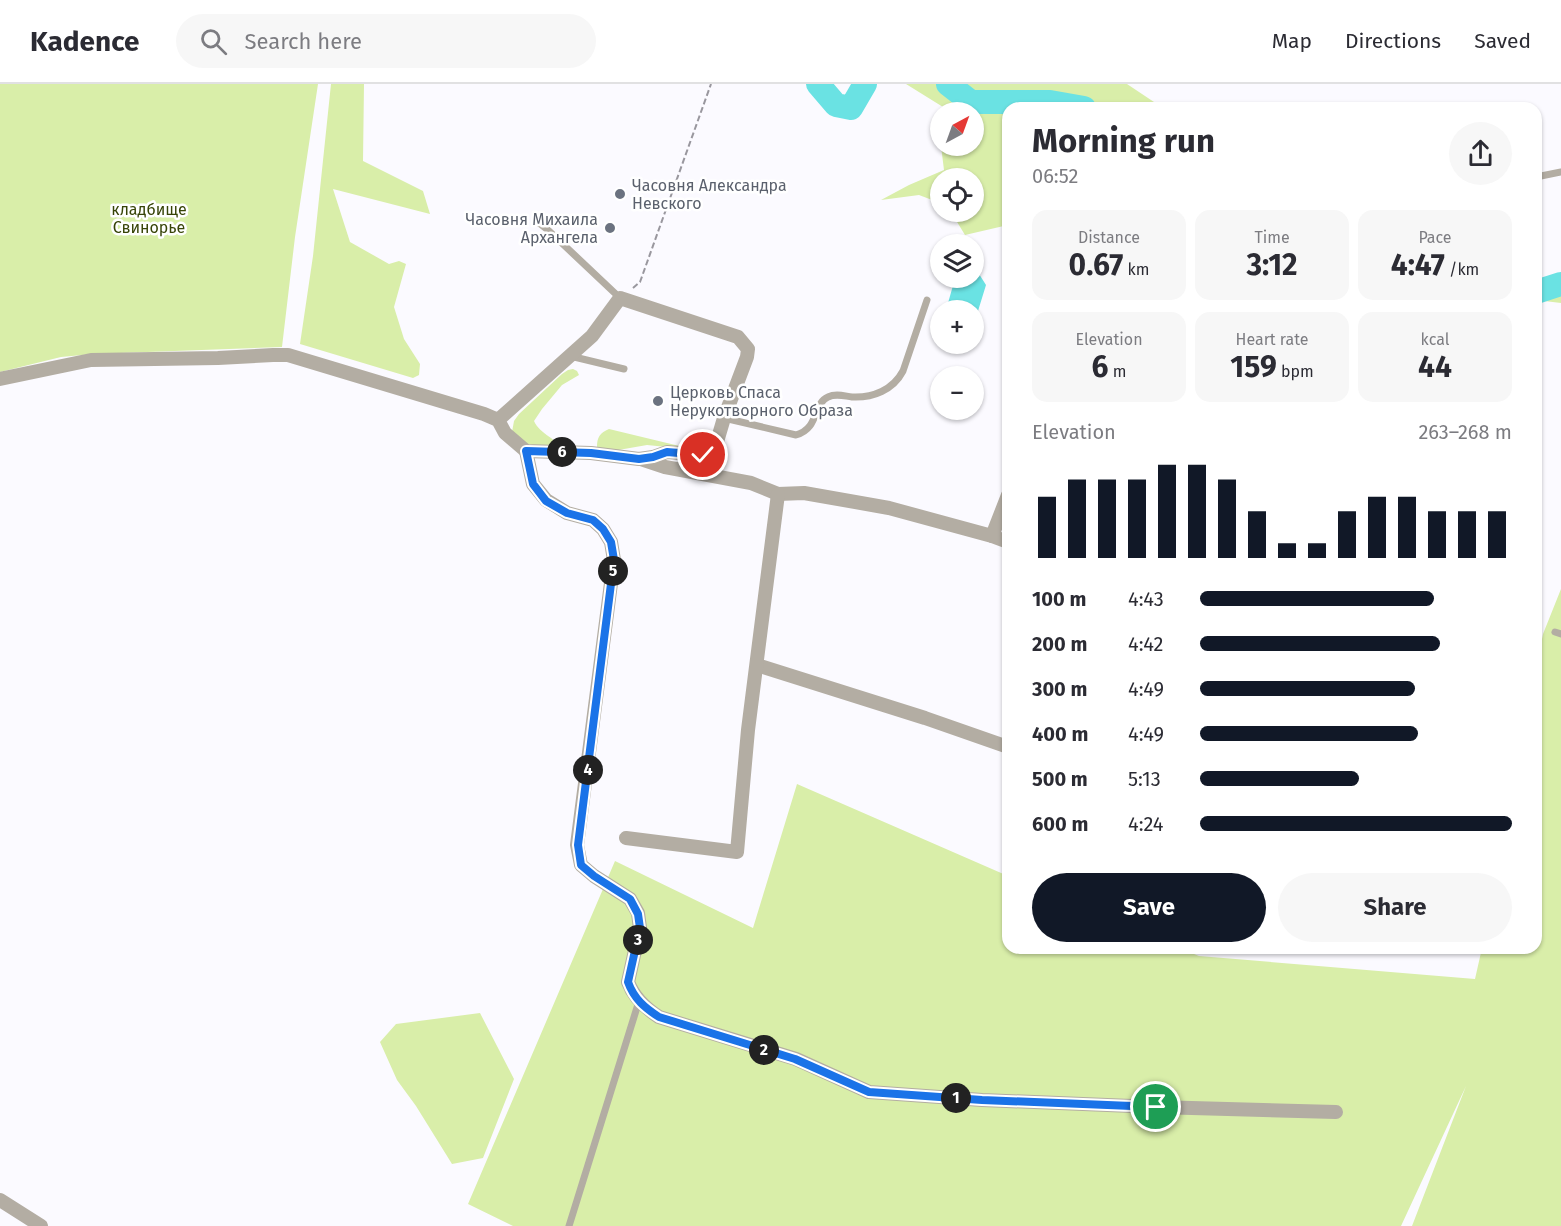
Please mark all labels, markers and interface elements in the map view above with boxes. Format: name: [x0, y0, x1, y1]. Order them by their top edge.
search box: [176, 14, 596, 68]
text: Kadence: [30, 25, 140, 58]
icon: search: [197, 25, 230, 58]
text: Search here: [245, 28, 362, 55]
text: Map: [1272, 28, 1312, 54]
text: Directions: [1345, 28, 1441, 54]
text: Saved: [1474, 28, 1531, 54]
north arrow: [930, 102, 984, 156]
map controls: [930, 102, 984, 420]
text: Morning run: [1032, 121, 1215, 161]
button: share: [1449, 122, 1512, 185]
text: 06:52: [1032, 164, 1078, 188]
button: locate: [930, 168, 984, 222]
place label: Часовня Александра Невского: [632, 176, 787, 213]
marker: Часовня Александра Невского: [613, 187, 627, 201]
park label: кладбище Свинорье: [111, 200, 187, 237]
place label: Часовня Михаила Архангела: [465, 210, 598, 247]
marker: Часовня Михаила Архангела: [603, 221, 617, 235]
text: Distance: [1078, 228, 1140, 247]
text: Time: [1254, 228, 1290, 247]
text: Pace: [1418, 228, 1452, 247]
button: layers: [930, 234, 984, 288]
text: 0.67: [1069, 247, 1123, 283]
text: 3:12: [1246, 247, 1298, 283]
text: 4:47: [1391, 247, 1445, 283]
text: km: [1123, 260, 1149, 279]
text: /km: [1445, 260, 1479, 279]
button: +: [930, 300, 984, 354]
text: Elevation: [1075, 330, 1143, 349]
text: Heart rate: [1236, 330, 1308, 349]
text: kcal: [1421, 330, 1449, 349]
text: 6: [1092, 349, 1108, 385]
text: 159: [1230, 349, 1277, 385]
text: 44: [1418, 349, 1452, 385]
text: m: [1108, 362, 1126, 381]
text: bpm: [1277, 362, 1314, 381]
button: −: [930, 366, 984, 420]
place label: Церковь Спаса Нерукотворного Образа: [670, 383, 853, 420]
marker: Церковь Спаса Нерукотворного Образа: [651, 394, 665, 408]
text: Elevation: [1032, 420, 1116, 444]
text: 263–268 m: [1418, 420, 1512, 444]
pin: [677, 429, 728, 480]
pin: 6: [547, 437, 577, 467]
icon: check: [686, 438, 719, 471]
text: 6: [557, 442, 567, 461]
pin: 5: [598, 556, 628, 586]
text: 5: [609, 561, 617, 580]
text: 100 m: [1032, 587, 1086, 611]
text: 4:43: [1128, 587, 1164, 611]
text: 200 m: [1032, 632, 1087, 656]
text: 4:42: [1128, 632, 1163, 656]
text: 300 m: [1032, 677, 1087, 701]
text: 4:49: [1128, 677, 1164, 701]
text: 400 m: [1032, 722, 1088, 746]
text: 4:49: [1128, 722, 1164, 746]
pin: 4: [573, 755, 603, 785]
text: 4: [583, 760, 593, 779]
text: 500 m: [1032, 767, 1088, 791]
text: 5:13: [1128, 767, 1161, 791]
text: 600 m: [1032, 812, 1088, 836]
text: 4:24: [1128, 812, 1163, 836]
button: Save: [1032, 873, 1266, 942]
button: Share: [1278, 873, 1512, 942]
pin: 3: [623, 925, 653, 955]
text: 3: [634, 930, 642, 949]
pin: 2: [749, 1035, 779, 1065]
text: 2: [760, 1040, 768, 1059]
pin: [1130, 1081, 1181, 1132]
pin: 1: [941, 1083, 971, 1113]
text: 1: [952, 1088, 960, 1107]
icon: arrive: [1139, 1090, 1172, 1123]

